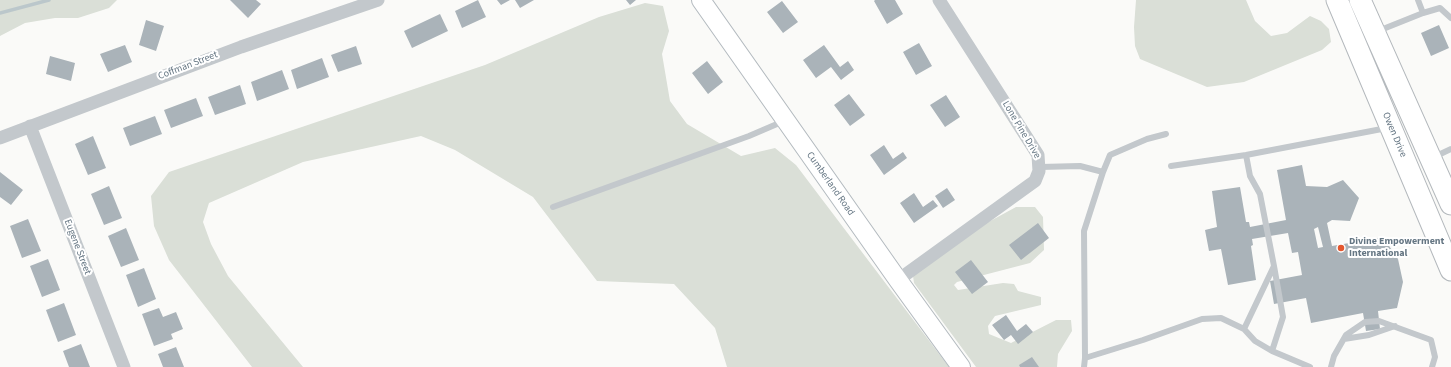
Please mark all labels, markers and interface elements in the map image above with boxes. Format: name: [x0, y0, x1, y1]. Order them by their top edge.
street label: Coffman Street: [157, 49, 219, 83]
street label: Lone Pine Drive: [999, 99, 1043, 161]
street label: Owen Drive: [1379, 111, 1409, 159]
street label: Cumberland Road: [803, 150, 857, 218]
street label: Eugene Street: [61, 218, 93, 276]
place label: Divine Empowerment International: [1349, 236, 1444, 260]
marker: Divine Empowerment International: [1336, 243, 1346, 253]

